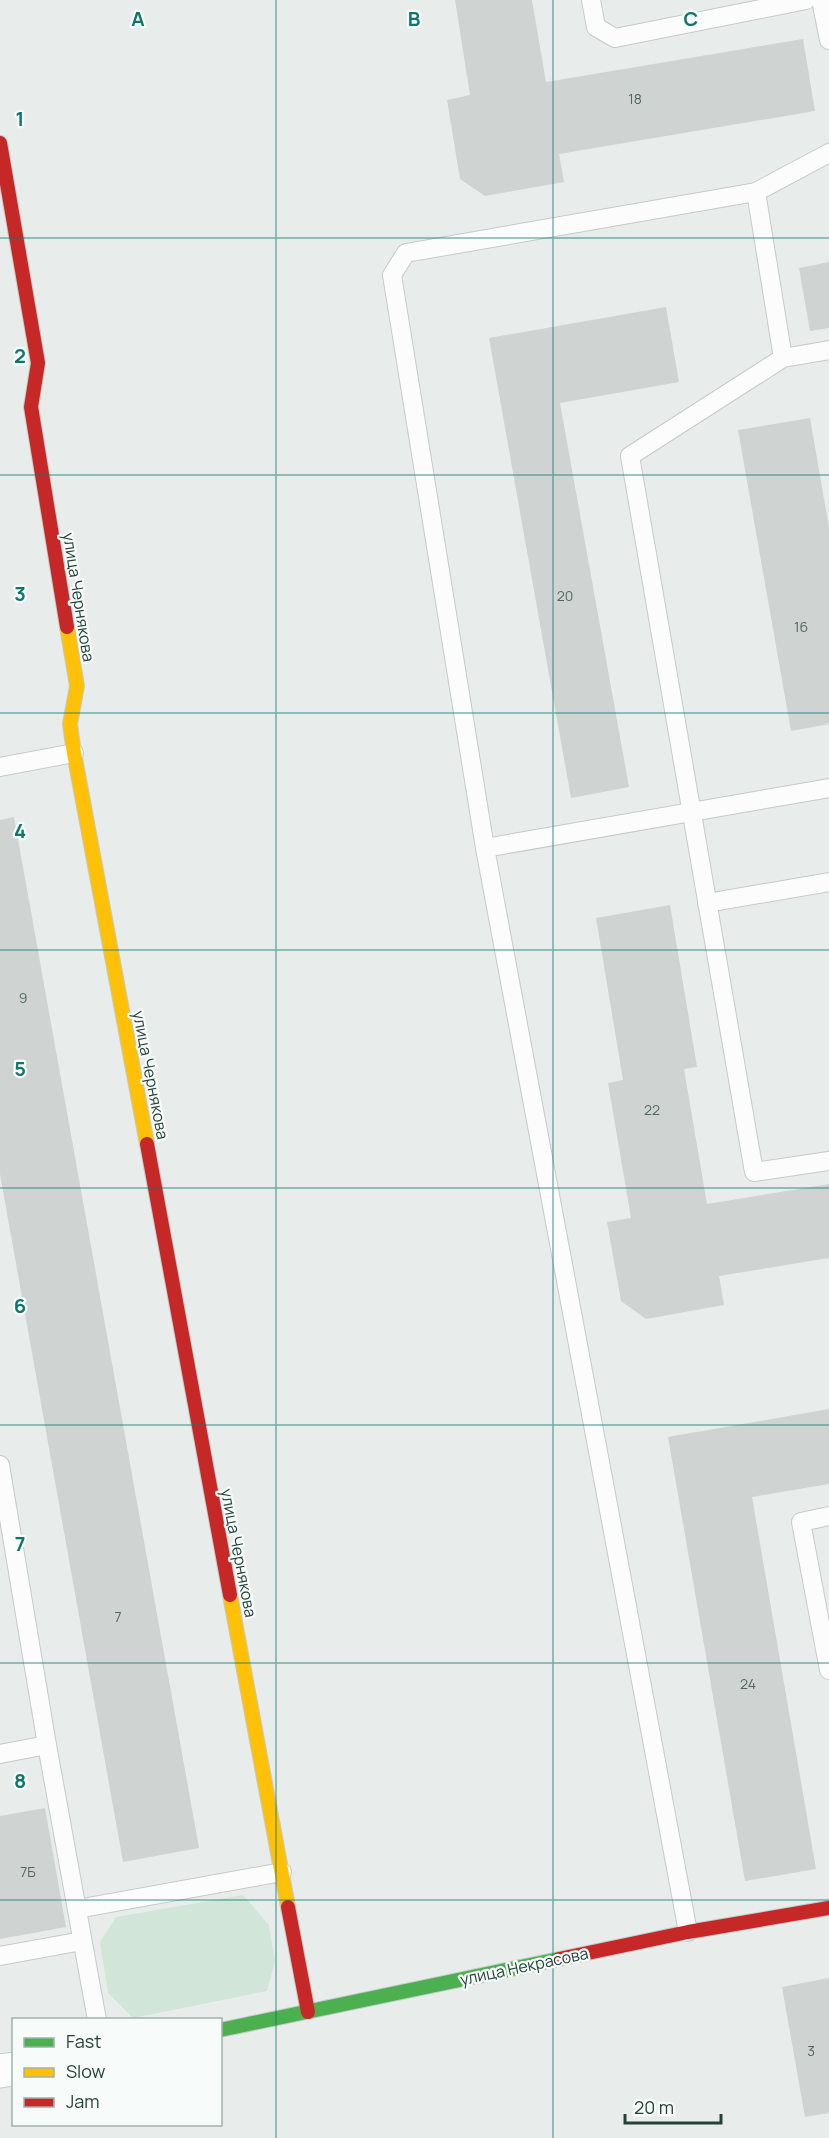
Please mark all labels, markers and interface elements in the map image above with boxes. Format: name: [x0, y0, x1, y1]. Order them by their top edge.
text: A: [131, 5, 145, 32]
text: B: [408, 5, 421, 32]
text: C: [684, 5, 698, 32]
house number: 18: [628, 89, 642, 108]
text: 1: [16, 105, 24, 132]
text: 2: [14, 342, 26, 369]
street label: улица Чернякова: [58, 531, 100, 663]
text: 3: [14, 580, 26, 607]
house number: 20: [557, 586, 573, 605]
house number: 16: [794, 617, 808, 636]
text: 4: [14, 817, 26, 844]
house number: 9: [19, 988, 27, 1007]
street label: улица Чернякова: [128, 1009, 174, 1141]
text: 5: [14, 1055, 26, 1082]
house number: 22: [644, 1100, 660, 1119]
text: 6: [14, 1292, 26, 1319]
street label: улица Чернякова: [216, 1487, 262, 1619]
text: 7: [15, 1530, 25, 1557]
house number: 7: [114, 1607, 122, 1626]
house number: 24: [740, 1674, 756, 1693]
text: 8: [14, 1767, 26, 1794]
house number: 7Б: [20, 1862, 36, 1881]
street label: улица Некрасова: [458, 1942, 590, 1990]
legend: [12, 2018, 222, 2126]
text: Fast: [66, 2029, 101, 2053]
house number: 3: [807, 2041, 815, 2060]
text: Slow: [66, 2059, 106, 2083]
scale bar: [625, 2087, 721, 2125]
text: Jam: [66, 2089, 100, 2113]
text: 20 m: [634, 2095, 674, 2119]

